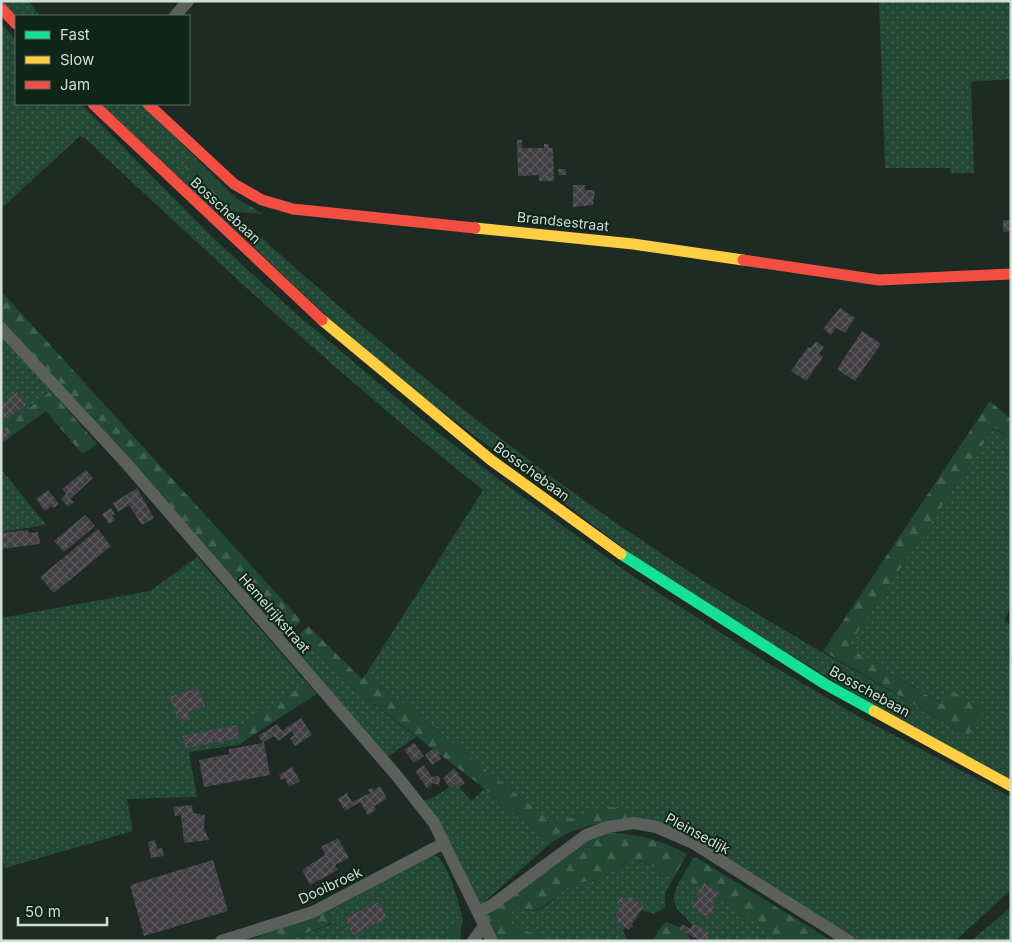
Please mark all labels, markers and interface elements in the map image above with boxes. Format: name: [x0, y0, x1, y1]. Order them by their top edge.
legend: [15, 15, 190, 105]
text: Fast: [60, 25, 90, 44]
text: Slow: [60, 50, 94, 69]
text: Jam: [60, 75, 90, 94]
street label: Bosschebaan: [187, 173, 265, 247]
street label: Brandsestraat: [516, 208, 610, 234]
street label: Bosschebaan: [491, 438, 573, 504]
street label: Hemelrijkstraat: [236, 570, 314, 657]
street label: Bosschebaan: [827, 662, 913, 720]
street label: Pleinsedijk: [663, 809, 733, 857]
street label: Dooibroek: [296, 863, 365, 907]
scale bar: [18, 894, 106, 926]
text: 50 m: [25, 902, 61, 921]

